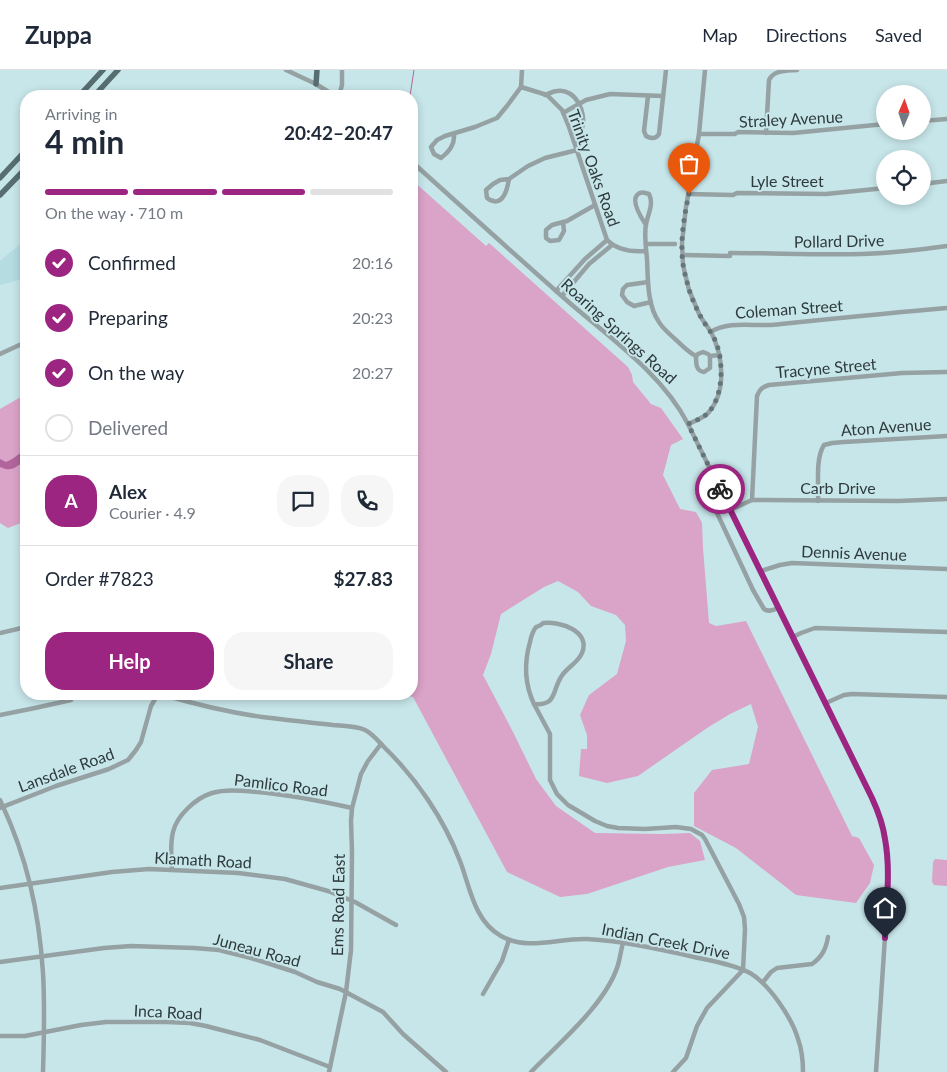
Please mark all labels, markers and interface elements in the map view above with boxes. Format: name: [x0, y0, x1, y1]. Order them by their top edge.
text: Zuppa: [25, 20, 92, 49]
text: Map: [702, 24, 738, 46]
text: Directions: [766, 24, 847, 46]
text: Saved: [875, 24, 922, 46]
north arrow: [876, 85, 931, 140]
map controls: [876, 85, 931, 205]
text: Arriving in: [45, 104, 118, 123]
street label: Straley Avenue: [738, 106, 843, 131]
street label: Trinity Oaks Road: [565, 107, 624, 229]
text: 20:42–20:47: [284, 121, 393, 144]
text: 4 min: [45, 122, 124, 161]
pin: [668, 143, 710, 194]
icon: bag: [675, 150, 703, 178]
button: locate: [876, 150, 931, 205]
street label: Lyle Street: [750, 171, 824, 190]
text: On the way · 710 m: [45, 203, 183, 222]
street label: Pollard Drive: [794, 230, 884, 251]
icon: check: [45, 249, 73, 277]
text: Confirmed: [88, 251, 176, 274]
text: 20:16: [352, 253, 393, 272]
street label: Roaring Springs Road: [558, 274, 681, 387]
street label: Coleman Street: [734, 295, 844, 322]
icon: check: [45, 304, 73, 332]
text: Preparing: [88, 306, 168, 329]
text: 20:23: [352, 308, 393, 327]
street label: Tracyne Street: [775, 354, 877, 381]
icon: check: [45, 359, 73, 387]
text: On the way: [88, 361, 184, 384]
text: 20:27: [352, 363, 393, 382]
street label: Aton Avenue: [840, 414, 932, 439]
text: Delivered: [88, 416, 168, 439]
courier: [695, 464, 745, 514]
button: chat: [277, 475, 329, 527]
button: phone: [341, 475, 393, 527]
icon: bike: [706, 475, 734, 503]
street label: Carb Drive: [800, 478, 876, 497]
text: Alex: [109, 480, 147, 503]
text: A: [64, 489, 78, 512]
text: Courier · 4.9: [109, 503, 196, 522]
street label: Dennis Avenue: [801, 541, 907, 564]
text: Order #7823: [45, 567, 154, 590]
text: $27.83: [333, 567, 393, 590]
button: Help: [45, 632, 214, 690]
button: Share: [224, 632, 393, 690]
street label: Lansdale Road: [15, 743, 116, 796]
street label: Pamlico Road: [233, 769, 329, 800]
street label: Klamath Road: [154, 847, 252, 872]
street label: Ems Road East: [327, 853, 348, 956]
pin: [864, 887, 906, 938]
icon: home: [871, 894, 899, 922]
street label: Indian Creek Drive: [600, 919, 732, 962]
street label: Juneau Road: [212, 929, 303, 970]
street label: Inca Road: [133, 1000, 203, 1023]

